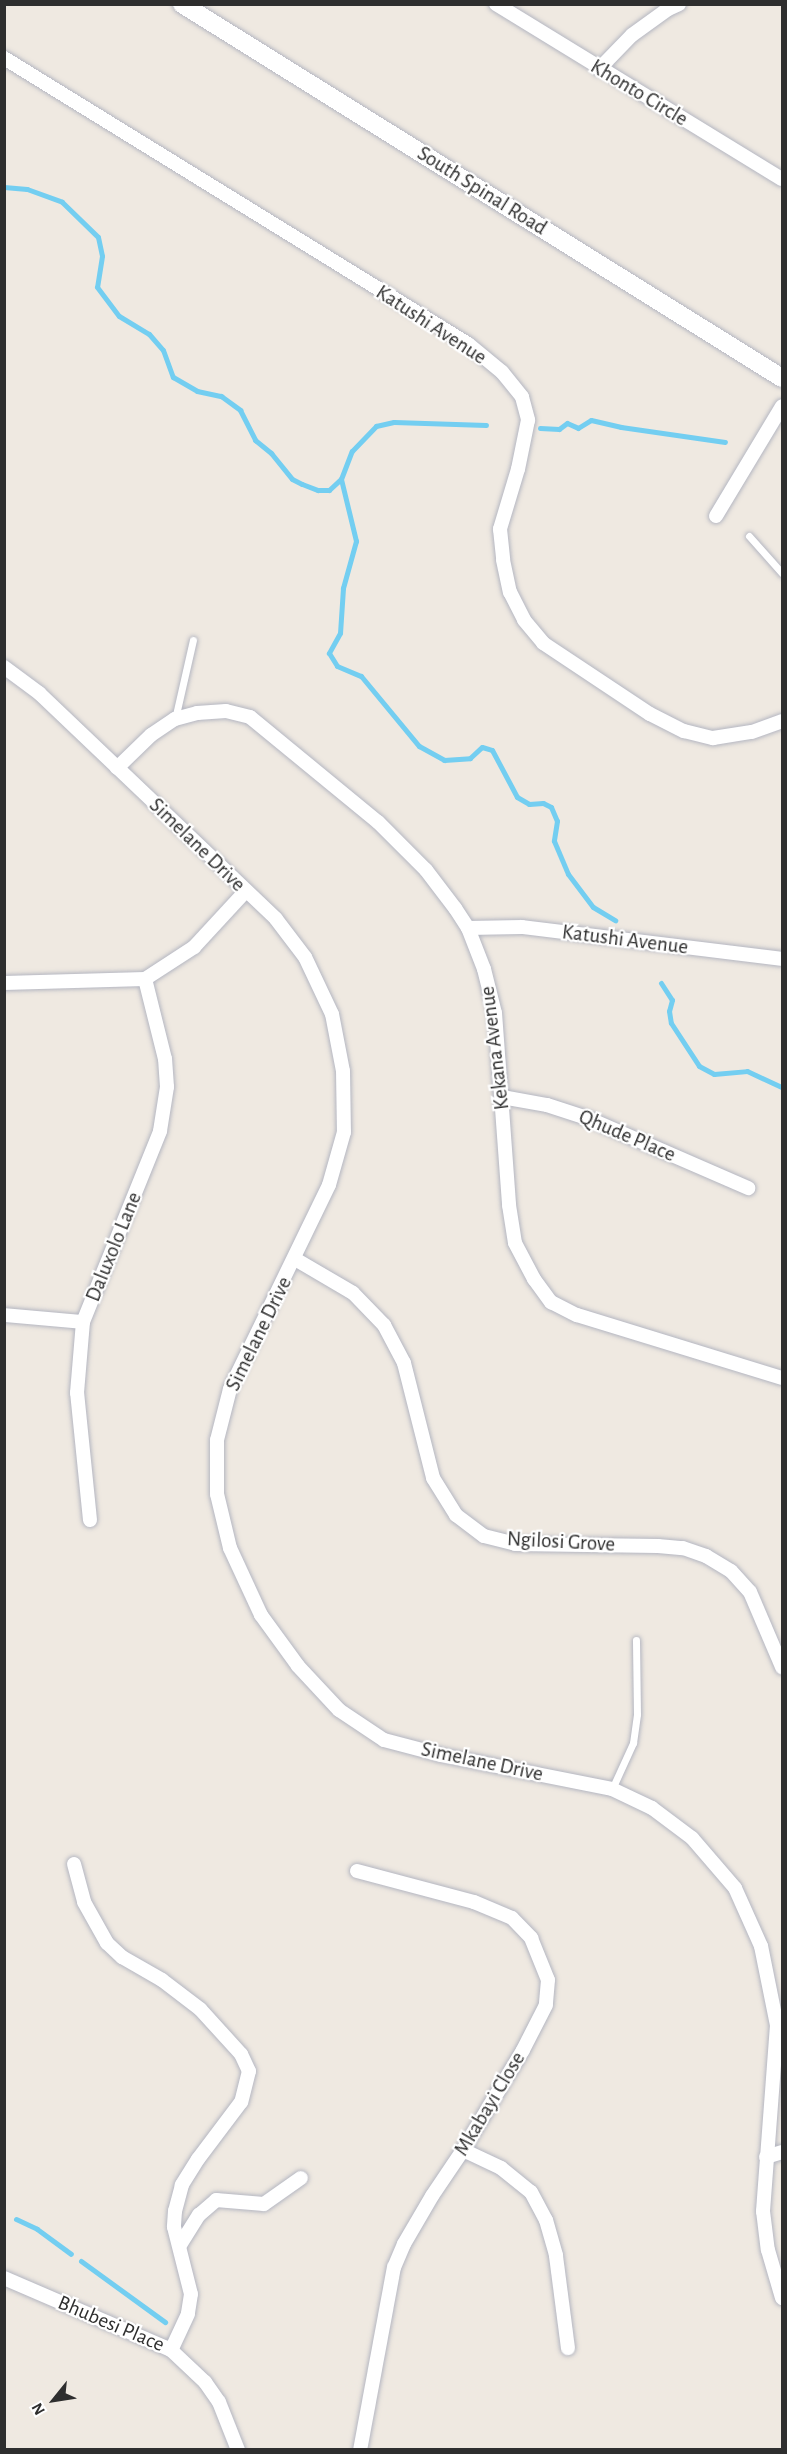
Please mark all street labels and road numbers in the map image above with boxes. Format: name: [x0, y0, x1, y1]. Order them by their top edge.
street label: Khonto Circle: [586, 54, 692, 132]
street label: South Spinal Road: [412, 141, 552, 241]
street label: Katushi Avenue: [371, 280, 491, 370]
street label: Simelane Drive: [144, 793, 250, 897]
street label: Katushi Avenue: [561, 920, 689, 960]
street label: Kekana Avenue: [475, 985, 515, 1111]
street label: Qhude Place: [575, 1104, 679, 1168]
street label: Daluxolo Lane: [81, 1189, 147, 1305]
street label: Simelane Drive: [221, 1273, 297, 1395]
street label: Ngilosi Grove: [506, 1527, 616, 1557]
street label: Simelane Drive: [419, 1737, 545, 1787]
street label: Mkabayi Close: [449, 2047, 531, 2161]
street label: Bhubesi Place: [54, 2290, 168, 2358]

